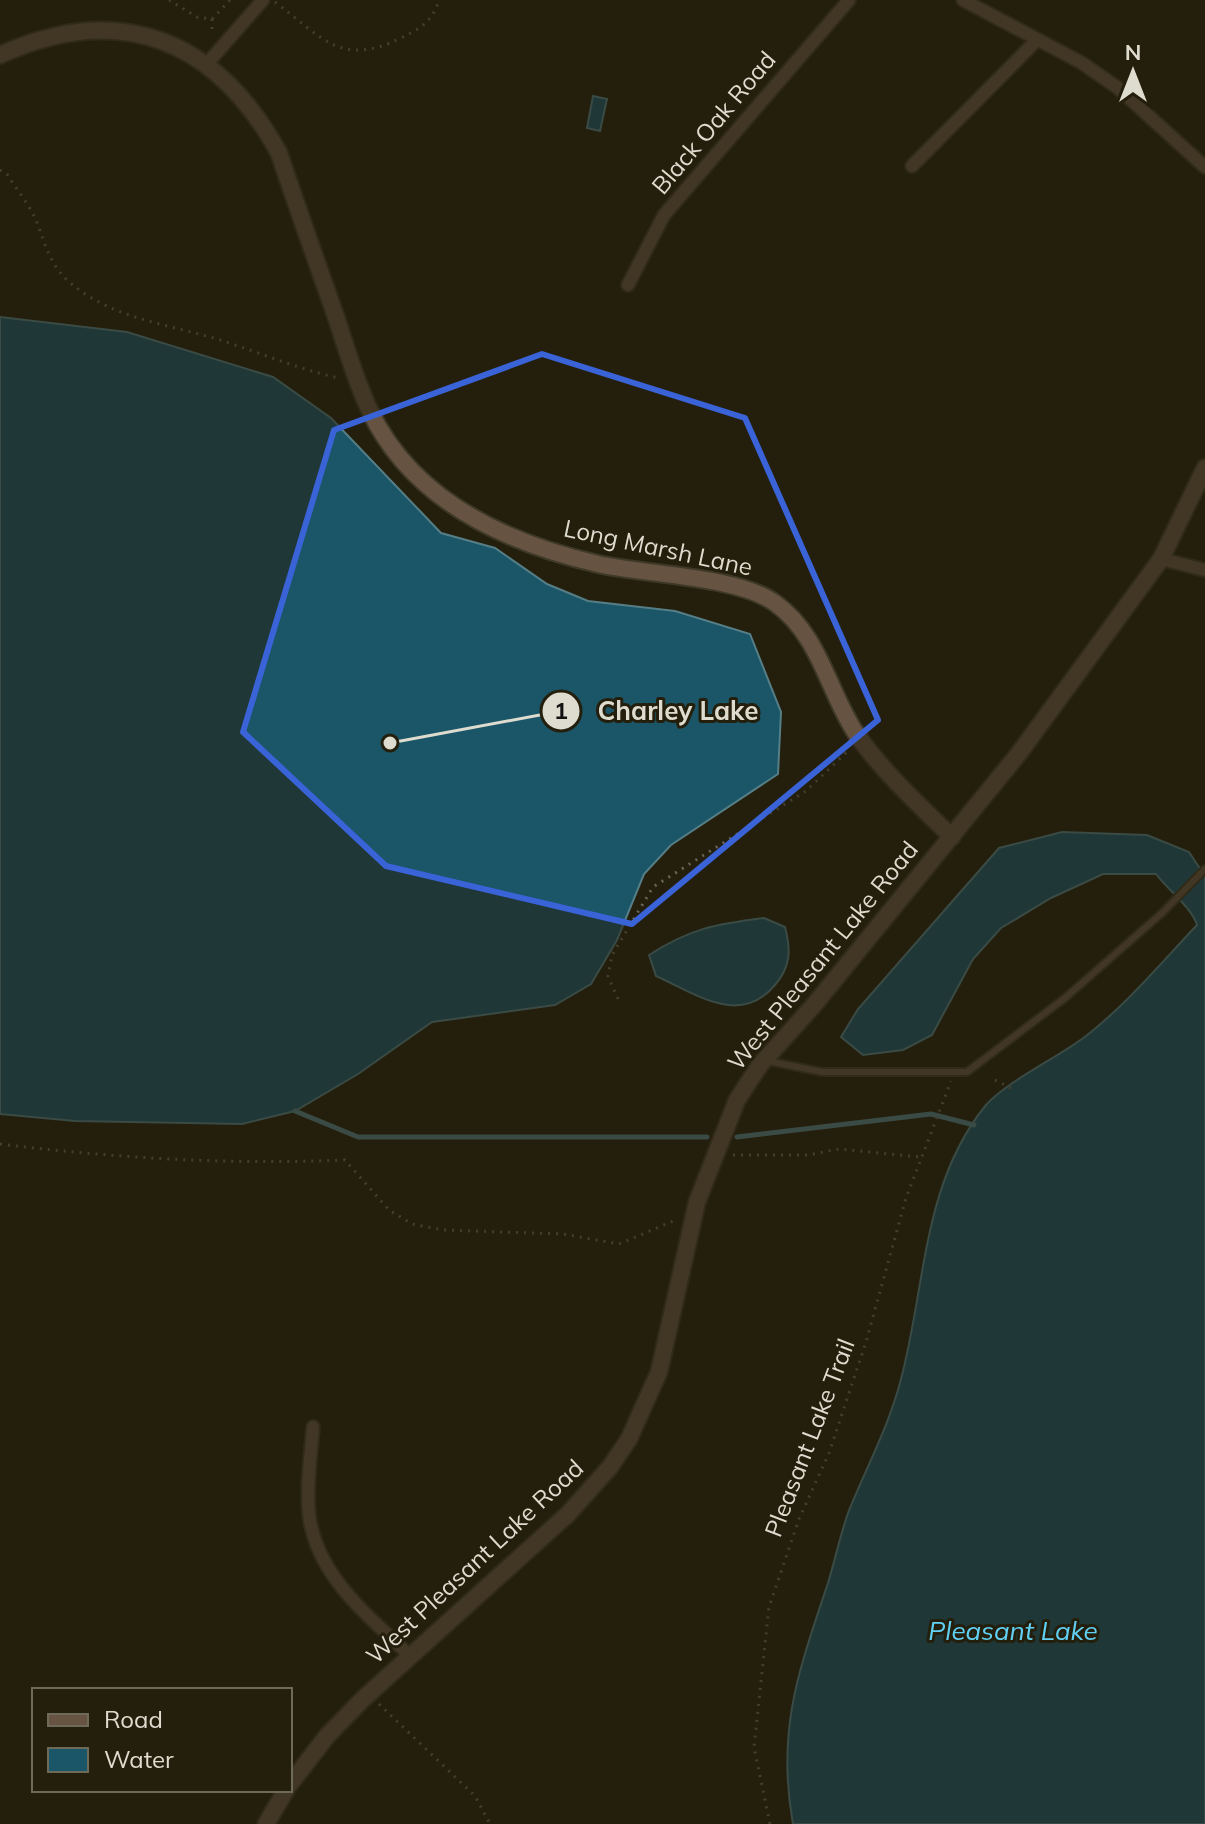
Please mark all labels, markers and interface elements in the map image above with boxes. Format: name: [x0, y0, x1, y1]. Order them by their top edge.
north arrow: [1093, 32, 1173, 112]
text: N: [1125, 38, 1141, 66]
street label: Black Oak Road: [645, 45, 782, 200]
street label: Long Marsh Lane: [561, 512, 755, 582]
callout: Charley Lake: [541, 686, 774, 736]
text: Charley Lake: [598, 694, 758, 727]
text: 1: [554, 695, 568, 725]
street label: West Pleasant Lake Road: [720, 835, 924, 1076]
street label: Pleasant Lake Trail: [757, 1334, 861, 1541]
street label: West Pleasant Lake Road: [359, 1453, 589, 1670]
water label: Pleasant Lake: [928, 1614, 1098, 1647]
legend: [32, 1688, 292, 1792]
text: Road: [104, 1704, 163, 1734]
text: Water: [104, 1744, 174, 1774]

